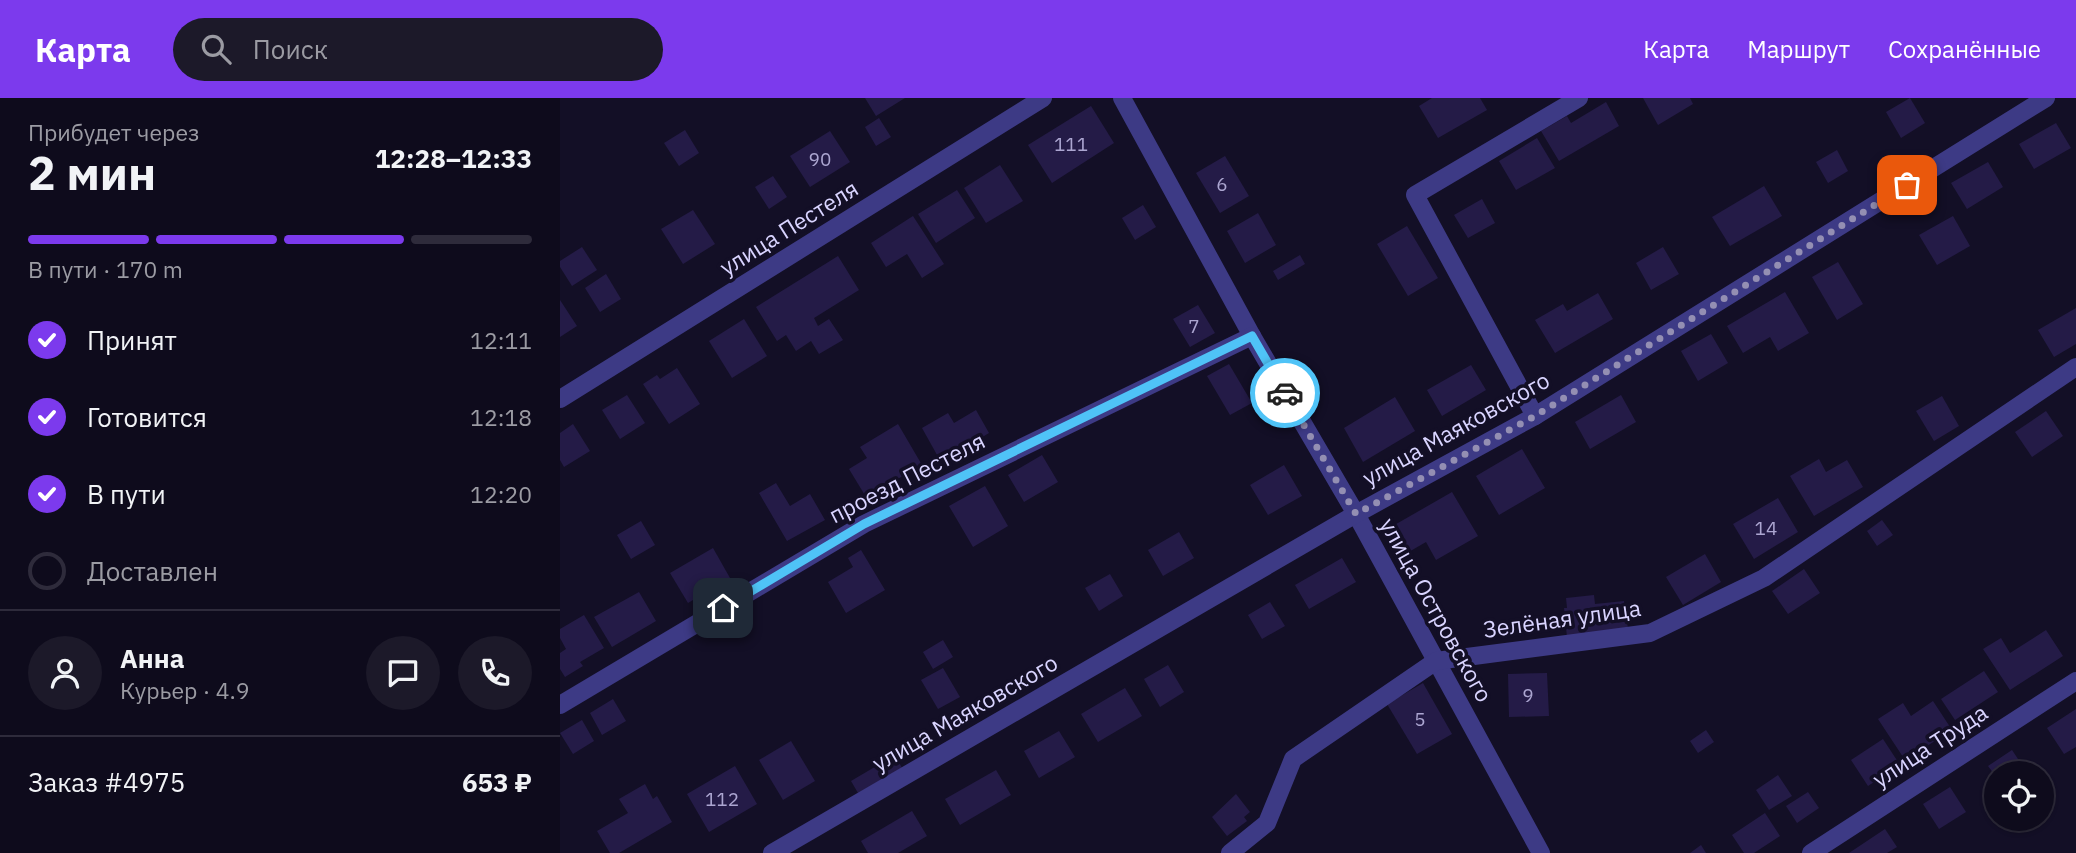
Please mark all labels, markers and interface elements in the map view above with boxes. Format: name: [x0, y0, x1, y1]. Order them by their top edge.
search box: [173, 18, 663, 81]
text: Карта: [35, 28, 131, 71]
icon: search: [197, 30, 235, 68]
text: Поиск: [253, 32, 328, 66]
text: Карта: [1643, 33, 1709, 65]
text: Маршрут: [1747, 33, 1850, 65]
text: Сохранённые: [1888, 33, 2041, 65]
text: Прибудет через: [28, 117, 200, 147]
house number: 111: [1054, 132, 1088, 156]
text: 12:28–12:33: [375, 141, 532, 175]
text: 2 мин: [28, 143, 156, 203]
house number: 90: [809, 147, 831, 171]
pin: [1877, 155, 1937, 215]
icon: bag: [1888, 166, 1926, 204]
house number: 6: [1216, 172, 1228, 196]
street label: улица Пестеля: [714, 173, 863, 282]
text: В пути · 170 m: [28, 254, 183, 284]
house number: 7: [1188, 314, 1200, 338]
icon: check: [28, 321, 66, 359]
text: Принят: [87, 323, 177, 357]
text: 12:11: [470, 325, 532, 355]
courier: [1250, 358, 1320, 428]
street label: улица Маяковского: [1357, 364, 1554, 492]
icon: car: [1266, 374, 1304, 412]
icon: check: [28, 398, 66, 436]
text: Готовится: [87, 400, 207, 434]
text: 12:18: [470, 402, 532, 432]
street label: проезд Пестеля: [823, 425, 990, 529]
icon: check: [28, 475, 66, 513]
text: В пути: [87, 477, 166, 511]
text: 12:20: [470, 479, 532, 509]
street label: улица Островского: [1374, 512, 1500, 707]
house number: 14: [1755, 516, 1777, 540]
text: Доставлен: [87, 554, 218, 588]
pin: [693, 578, 753, 638]
icon: home: [704, 589, 742, 627]
street label: Зелёная улица: [1481, 592, 1643, 644]
button: person: [28, 636, 102, 710]
button: chat: [366, 636, 440, 710]
button: phone: [458, 636, 532, 710]
text: Анна: [120, 641, 184, 675]
street label: улица Маяковского: [866, 647, 1063, 778]
text: Курьер · 4.9: [120, 675, 250, 705]
house number: 9: [1522, 683, 1534, 707]
street label: улица Труда: [1866, 697, 1993, 794]
house number: 5: [1414, 707, 1426, 731]
map controls: [1984, 761, 2054, 831]
button: locate: [1984, 761, 2054, 831]
text: Заказ #4975: [28, 765, 185, 799]
text: 653 ₽: [462, 765, 532, 799]
house number: 112: [705, 787, 739, 811]

